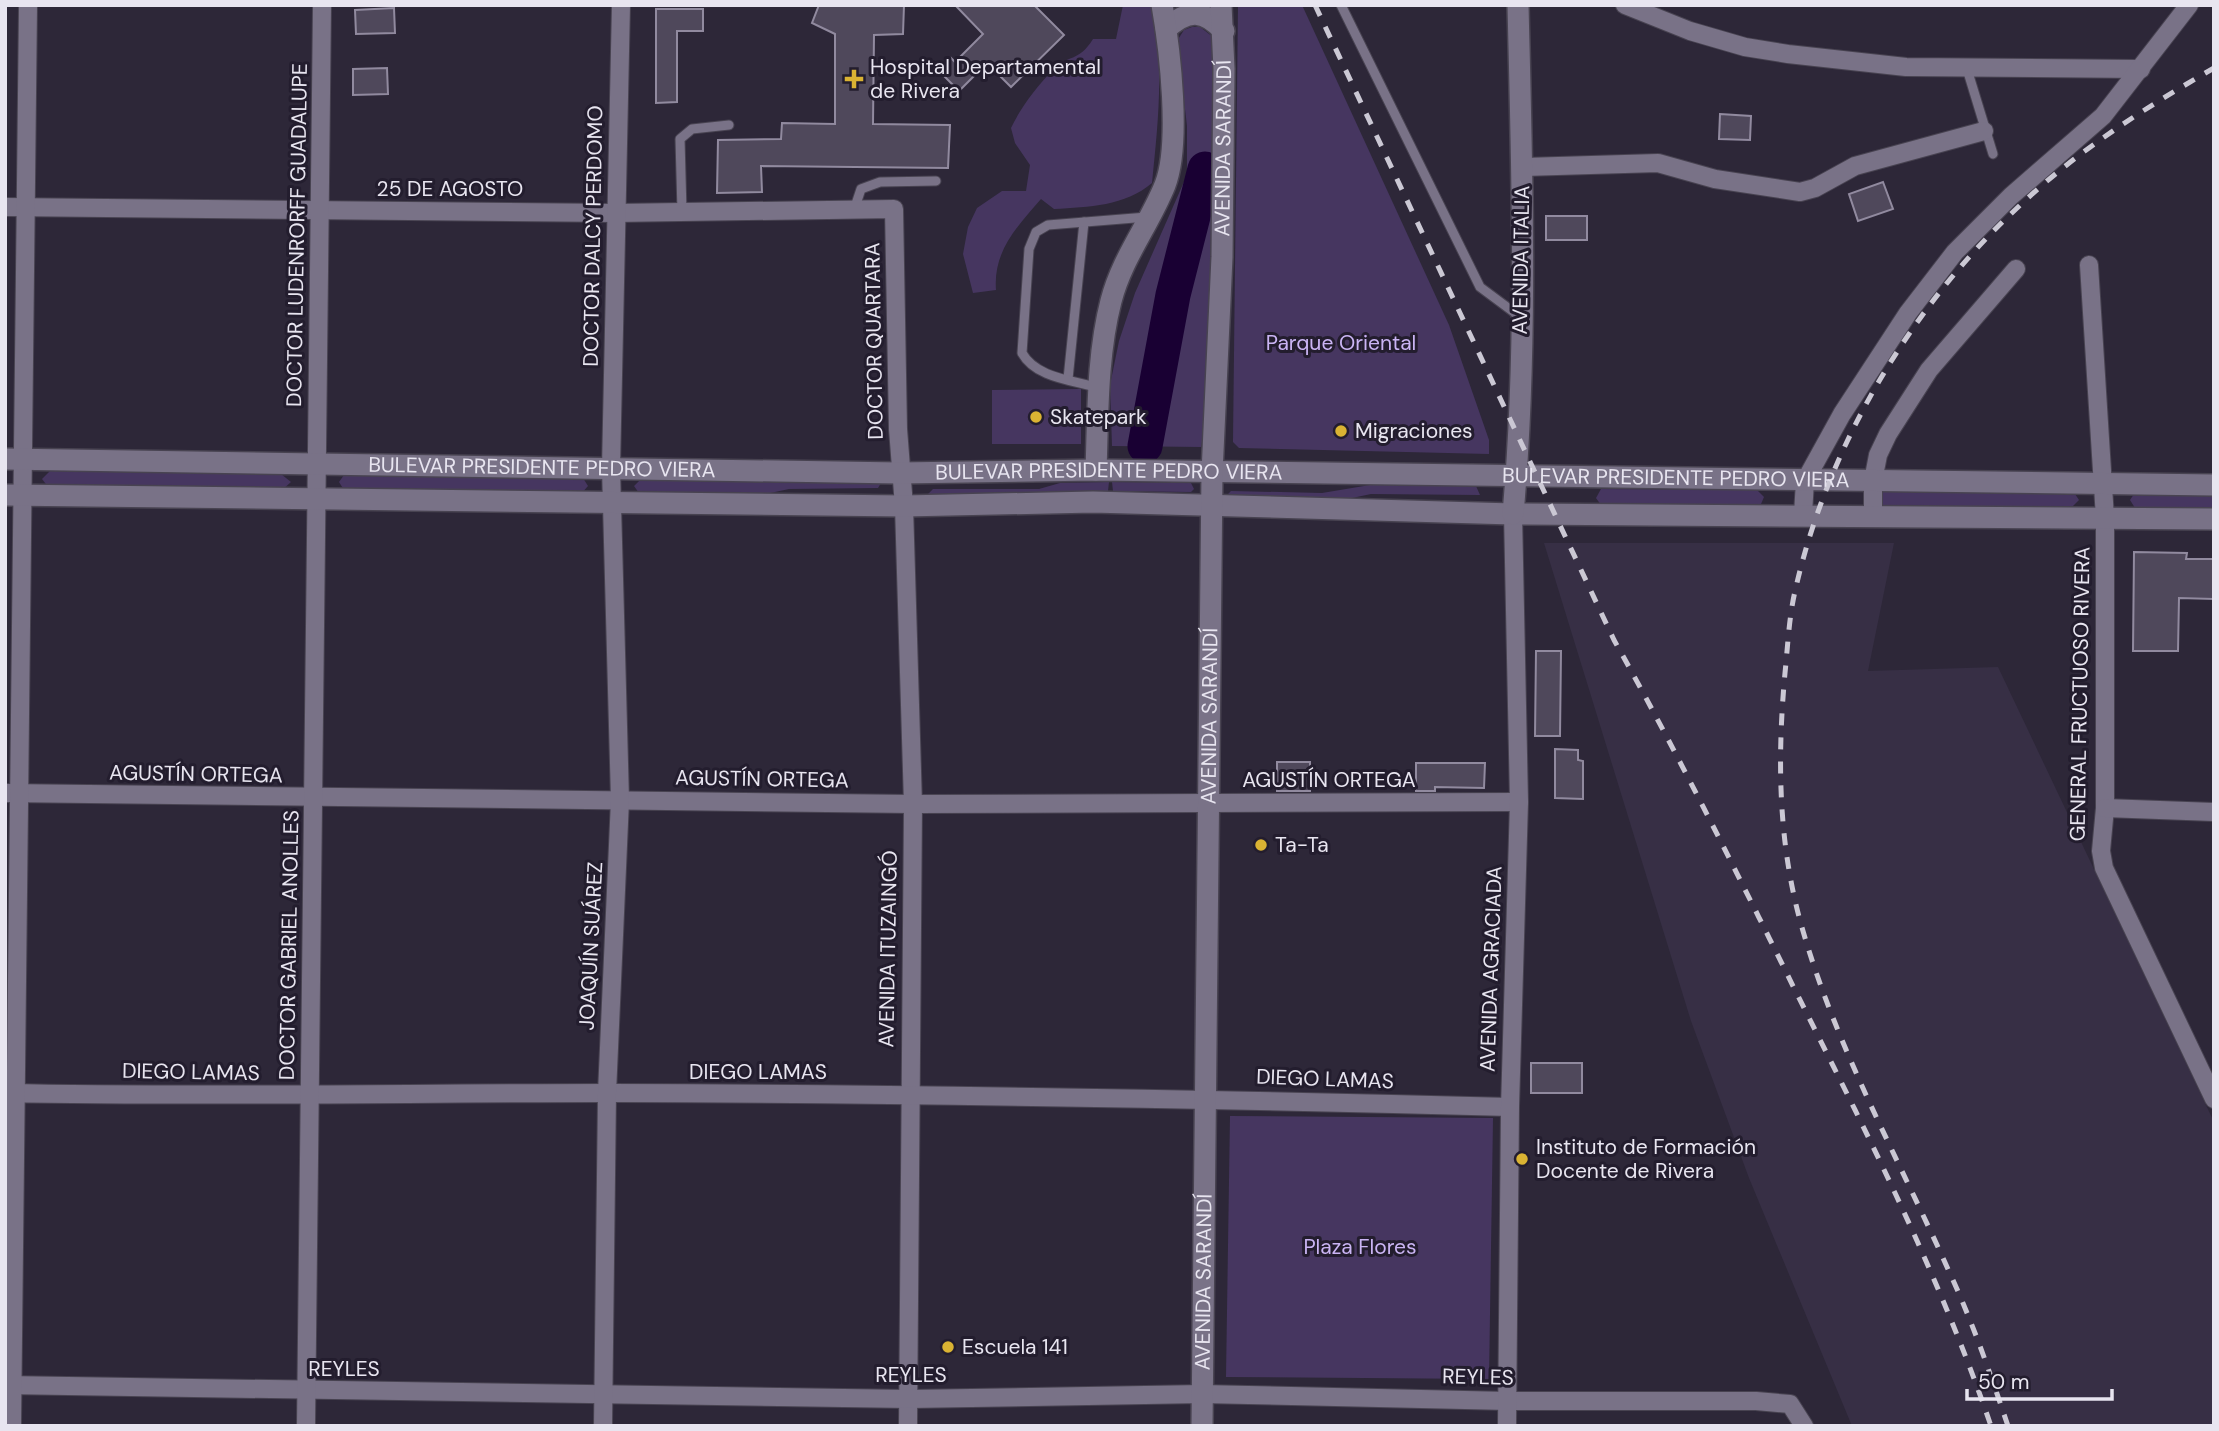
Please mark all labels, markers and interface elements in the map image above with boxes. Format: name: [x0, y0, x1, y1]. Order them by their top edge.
place label: Hospital Departamental de Rivera: [870, 53, 1101, 105]
street label: AVENIDA SARANDÍ: [1208, 59, 1238, 237]
street label: DOCTOR LUDENRORFF GUADALUPE: [280, 63, 314, 407]
marker: Hospital Departamental de Rivera: [844, 69, 864, 89]
street label: DOCTOR DALCY PERDOMO: [577, 105, 609, 367]
street label: 25 DE AGOSTO: [377, 175, 523, 203]
street label: AVENIDA ITALIA: [1506, 185, 1536, 335]
street label: DOCTOR QUARTARA: [858, 242, 890, 440]
park label: Parque Oriental: [1266, 329, 1416, 357]
place label: Skatepark: [1050, 403, 1147, 431]
marker: Skatepark: [1028, 409, 1044, 425]
place label: Migraciones: [1355, 417, 1473, 445]
marker: Migraciones: [1333, 423, 1349, 439]
street label: BULEVAR PRESIDENTE PEDRO VIERA: [368, 451, 716, 484]
street label: BULEVAR PRESIDENTE PEDRO VIERA: [935, 456, 1283, 487]
street label: BULEVAR PRESIDENTE PEDRO VIERA: [1502, 461, 1850, 494]
street label: GENERAL FRUCTUOSO RIVERA: [2063, 546, 2097, 842]
street label: AVENIDA SARANDÍ: [1195, 627, 1224, 805]
street label: AGUSTÍN ORTEGA: [109, 758, 283, 790]
street label: AGUSTÍN ORTEGA: [675, 763, 849, 795]
street label: AGUSTÍN ORTEGA: [1242, 766, 1416, 794]
street label: DOCTOR GABRIEL ANOLLES: [273, 810, 305, 1080]
place label: Ta-Ta: [1275, 831, 1329, 859]
marker: Ta-Ta: [1253, 837, 1269, 853]
street label: AVENIDA ITUZAINGÓ: [872, 850, 904, 1048]
street label: JOAQUÍN SUÁREZ: [573, 861, 609, 1031]
street label: AVENIDA AGRACIADA: [1473, 866, 1509, 1072]
street label: DIEGO LAMAS: [122, 1057, 260, 1087]
street label: DIEGO LAMAS: [689, 1058, 827, 1086]
street label: DIEGO LAMAS: [1256, 1063, 1394, 1095]
place label: Instituto de Formación Docente de Rivera: [1536, 1133, 1756, 1185]
marker: Instituto de Formación Docente de Rivera: [1514, 1151, 1530, 1167]
street label: AVENIDA SARANDÍ: [1189, 1193, 1218, 1371]
park label: Plaza Flores: [1303, 1233, 1417, 1261]
place label: Escuela 141: [962, 1333, 1068, 1361]
marker: Escuela 141: [940, 1339, 956, 1355]
street label: REYLES: [308, 1355, 380, 1383]
scale bar: [1967, 1358, 2112, 1402]
street label: REYLES: [875, 1361, 947, 1389]
street label: REYLES: [1442, 1362, 1514, 1392]
text: 50 m: [1978, 1368, 2029, 1396]

